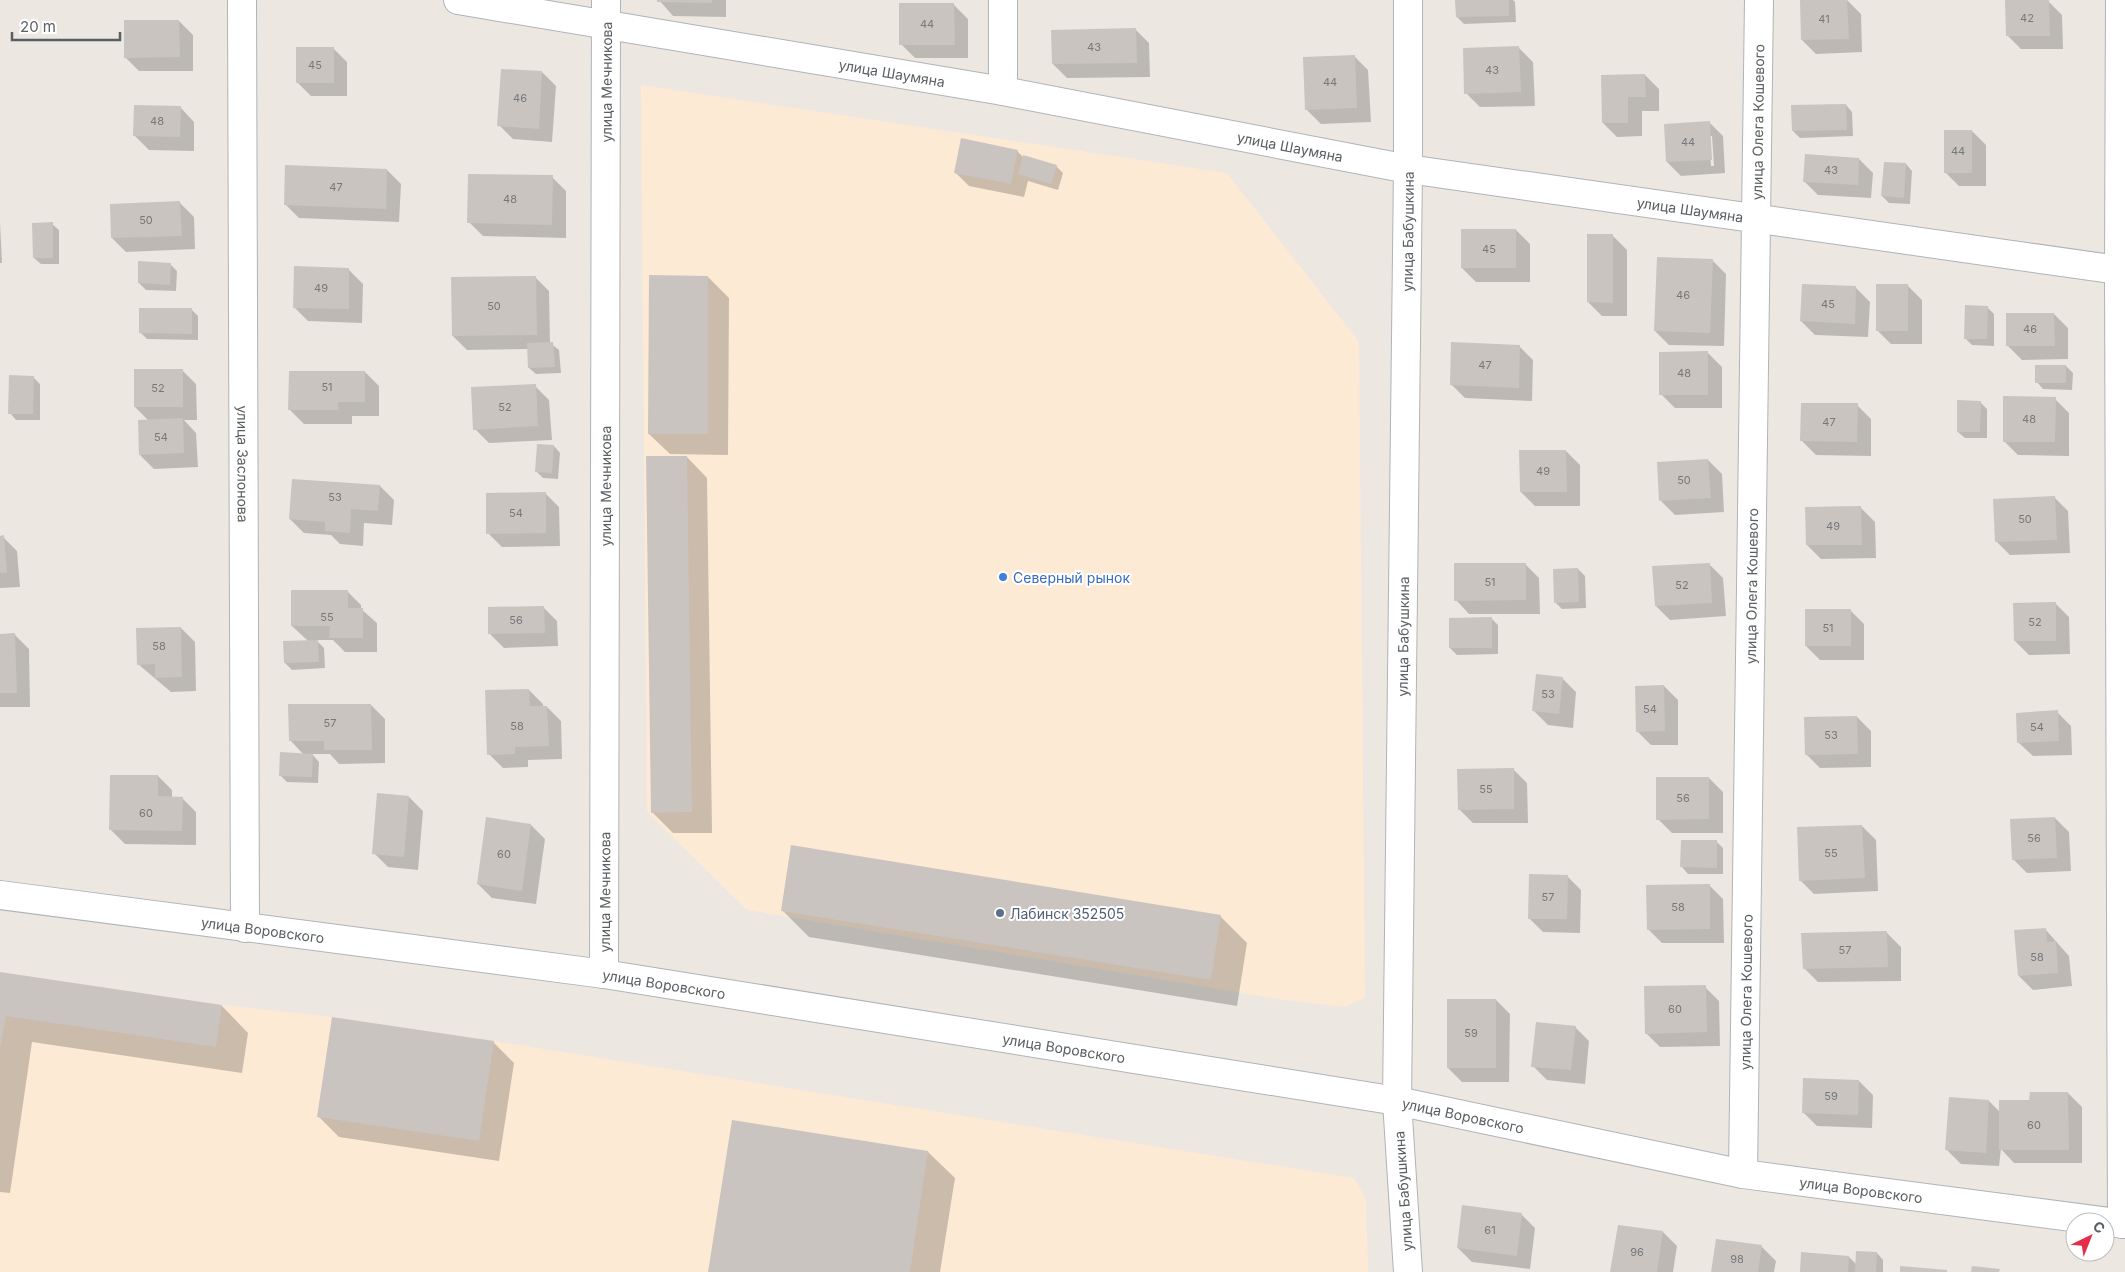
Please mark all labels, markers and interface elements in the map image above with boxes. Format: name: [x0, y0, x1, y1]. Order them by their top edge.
scale bar: [12, 10, 120, 42]
house number: 42: [2020, 11, 2034, 25]
house number: 41: [1818, 12, 1830, 26]
text: 20 m: [20, 17, 56, 36]
house number: 44: [920, 17, 934, 31]
street label: улица Мечникова: [597, 22, 614, 142]
house number: 43: [1087, 40, 1101, 54]
street label: улица Олега Кошевого: [1748, 44, 1767, 200]
street label: улица Шаумяна: [838, 55, 946, 90]
house number: 45: [308, 58, 322, 72]
house number: 43: [1485, 63, 1499, 77]
house number: 44: [1323, 75, 1337, 89]
house number: 46: [513, 91, 527, 105]
house number: 48: [150, 114, 164, 128]
street label: улица Шаумяна: [1236, 128, 1345, 165]
house number: 44: [1681, 135, 1695, 149]
house number: 44: [1951, 144, 1965, 158]
house number: 43: [1824, 163, 1838, 177]
street label: улица Бабушкина: [1398, 171, 1416, 292]
house number: 47: [329, 180, 343, 194]
house number: 48: [503, 192, 517, 206]
street label: улица Шаумяна: [1636, 193, 1745, 225]
house number: 50: [139, 213, 153, 227]
house number: 45: [1482, 242, 1496, 256]
house number: 49: [314, 281, 328, 295]
house number: 46: [1676, 288, 1690, 302]
house number: 45: [1821, 297, 1835, 311]
house number: 50: [487, 299, 501, 313]
house number: 46: [2023, 322, 2037, 336]
house number: 47: [1478, 358, 1492, 372]
house number: 48: [1677, 366, 1691, 380]
house number: 51: [321, 380, 333, 394]
house number: 52: [151, 381, 165, 395]
house number: 52: [498, 400, 512, 414]
street label: улица Заслонова: [235, 405, 252, 523]
house number: 48: [2022, 412, 2036, 426]
house number: 47: [1822, 415, 1836, 429]
street label: улица Мечникова: [596, 426, 614, 546]
house number: 54: [154, 430, 168, 444]
house number: 49: [1536, 464, 1550, 478]
house number: 50: [1677, 473, 1691, 487]
house number: 53: [328, 490, 342, 504]
house number: 54: [509, 506, 523, 520]
street label: улица Олега Кошевого: [1741, 508, 1761, 664]
house number: 50: [2018, 512, 2032, 526]
house number: 49: [1826, 519, 1840, 533]
place label: Северный рынок: [1013, 569, 1130, 586]
marker: Северный рынок: [997, 571, 1009, 583]
house number: 51: [1484, 575, 1496, 589]
street label: улица Бабушкина: [1393, 576, 1412, 697]
house number: 52: [1675, 578, 1689, 592]
house number: 55: [320, 610, 334, 624]
house number: 56: [509, 613, 523, 627]
house number: 52: [2028, 615, 2042, 629]
house number: 51: [1822, 621, 1834, 635]
house number: 58: [152, 639, 166, 653]
house number: 53: [1541, 687, 1555, 701]
house number: 54: [1643, 702, 1657, 716]
house number: 57: [324, 716, 336, 730]
house number: 58: [510, 719, 524, 733]
house number: 54: [2030, 720, 2044, 734]
house number: 53: [1824, 728, 1838, 742]
house number: 55: [1479, 782, 1493, 796]
house number: 56: [1676, 791, 1690, 805]
house number: 60: [139, 806, 153, 820]
house number: 56: [2027, 831, 2041, 845]
street label: улица Мечникова: [596, 832, 613, 952]
house number: 55: [1824, 846, 1838, 860]
house number: 60: [497, 847, 511, 861]
house number: 57: [1542, 890, 1554, 904]
house number: 58: [1671, 900, 1685, 914]
place label: Лабинск 352505: [1010, 905, 1124, 922]
marker: Лабинск 352505: [994, 907, 1006, 919]
street label: улица Воровского: [200, 913, 325, 946]
street label: улица Олега Кошевого: [1736, 914, 1755, 1070]
house number: 57: [1839, 943, 1851, 957]
house number: 58: [2030, 950, 2044, 964]
street label: улица Воровского: [601, 965, 727, 1002]
house number: 60: [1668, 1002, 1682, 1016]
house number: 59: [1464, 1026, 1478, 1040]
street label: улица Воровского: [1001, 1029, 1127, 1066]
house number: 59: [1824, 1089, 1838, 1103]
street label: улица Воровского: [1401, 1094, 1526, 1136]
house number: 60: [2027, 1118, 2041, 1132]
street label: улица Бабушкина: [1390, 1130, 1416, 1252]
street label: улица Воровского: [1798, 1173, 1924, 1206]
north arrow: [2065, 1212, 2115, 1262]
text: С: [2090, 1217, 2109, 1237]
house number: 61: [1484, 1223, 1496, 1237]
house number: 96: [1630, 1245, 1644, 1259]
house number: 98: [1730, 1252, 1744, 1266]

